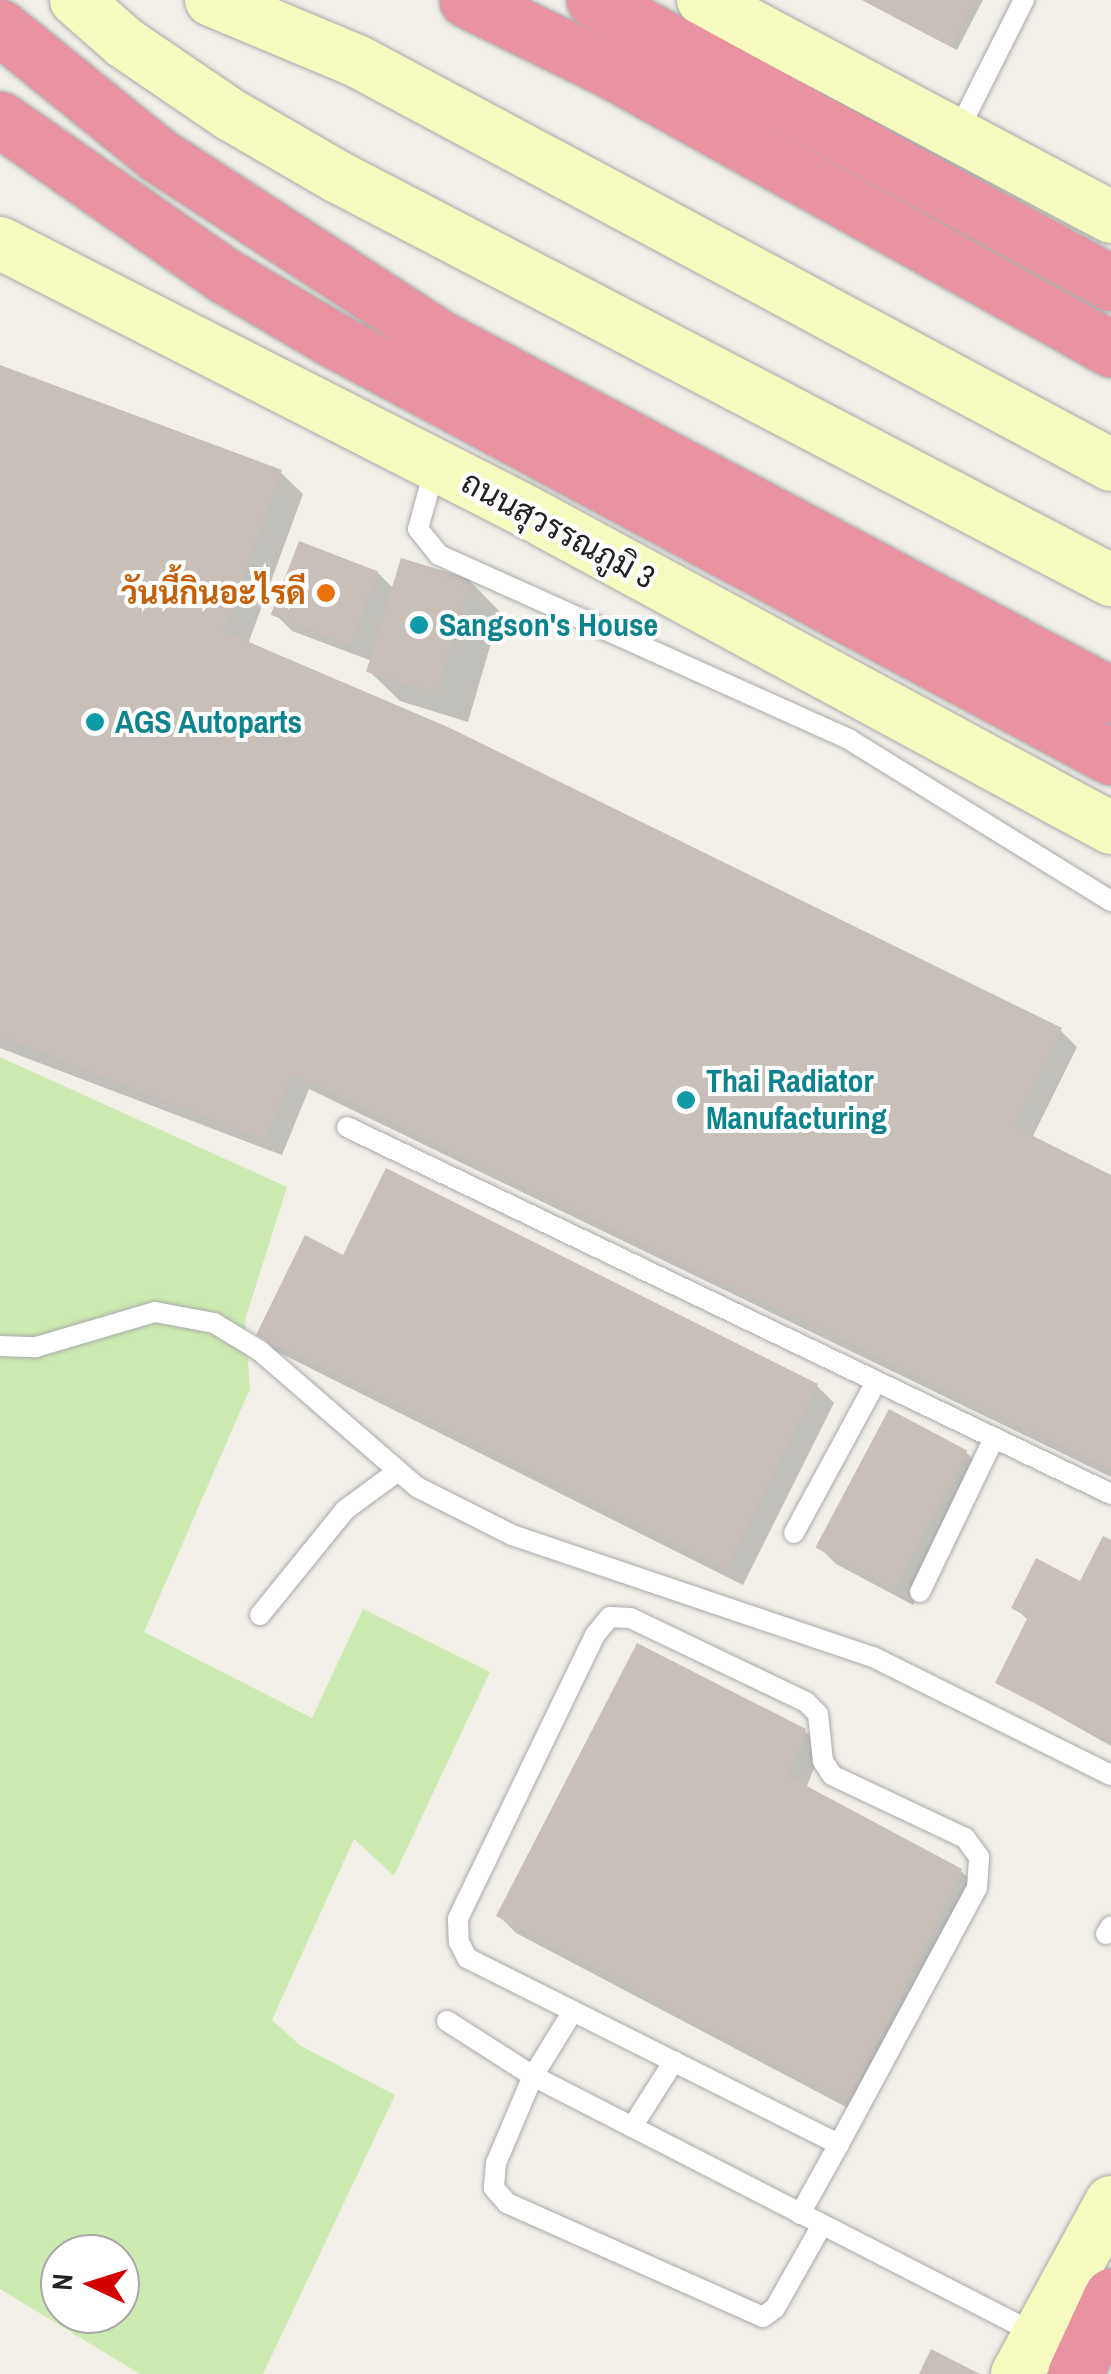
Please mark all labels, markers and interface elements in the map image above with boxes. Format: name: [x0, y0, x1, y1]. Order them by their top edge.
street label: ถนนสุวรรณภูมิ 3: [455, 463, 661, 597]
place label: วันนี้กินอะไรดี: [121, 574, 306, 612]
marker: วันนี้กินอะไรดี: [315, 582, 337, 604]
place label: Sangson's House: [439, 606, 658, 644]
marker: Sangson's House: [408, 614, 430, 636]
place label: AGS Autoparts: [115, 703, 303, 741]
marker: AGS Autoparts: [84, 711, 106, 733]
place label: Thai Radiator Manufacturing: [706, 1063, 887, 1138]
marker: Thai Radiator Manufacturing: [675, 1089, 697, 1111]
north arrow: [40, 2234, 140, 2334]
text: N: [43, 2272, 82, 2292]

